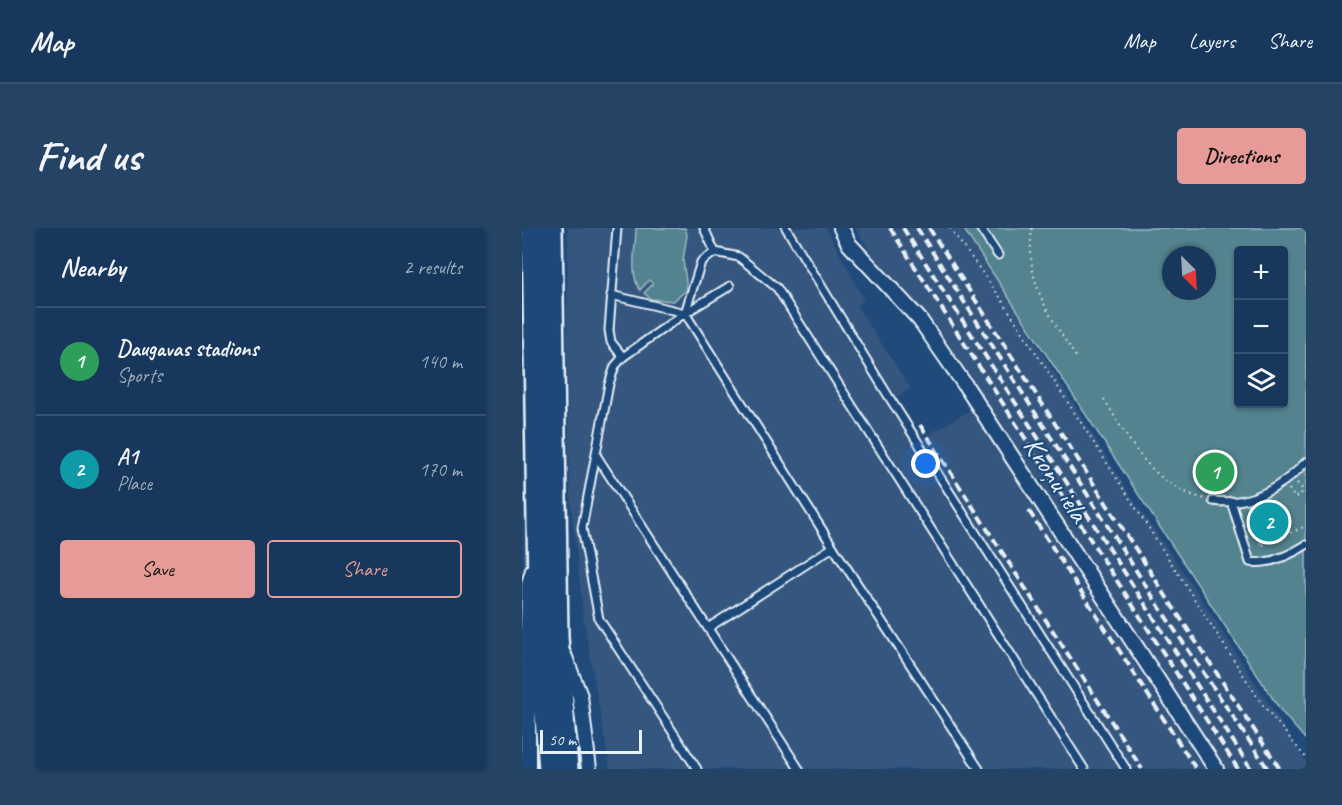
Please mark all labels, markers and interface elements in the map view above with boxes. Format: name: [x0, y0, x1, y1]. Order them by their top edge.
text: Map: [30, 24, 73, 59]
text: Map: [1123, 28, 1156, 54]
text: Layers: [1189, 28, 1235, 54]
text: Share: [1268, 28, 1312, 54]
button: Directions: [1177, 128, 1306, 184]
text: Find us: [36, 130, 141, 183]
north arrow: [1162, 246, 1216, 300]
map controls: [1234, 246, 1288, 408]
button: +: [1234, 246, 1288, 300]
text: Nearby: [60, 251, 125, 284]
text: 2 results: [403, 255, 462, 280]
button: −: [1234, 300, 1288, 354]
text: Daugavas stadions: [117, 335, 258, 363]
text: 1: [75, 349, 84, 374]
text: 140 m: [419, 349, 462, 374]
button: layers: [1234, 354, 1288, 408]
text: Sports: [117, 363, 162, 388]
street label: Kroņu iela: [1016, 430, 1098, 530]
text: A1: [117, 443, 138, 471]
your location: [911, 449, 940, 478]
pin: 1: [1196, 450, 1234, 494]
text: 2: [75, 457, 84, 482]
text: 170 m: [419, 457, 462, 482]
text: Place: [117, 471, 152, 496]
pin: 2: [1250, 500, 1288, 544]
button: Save: [60, 540, 255, 598]
button: Share: [267, 540, 462, 598]
scale bar: [540, 727, 642, 754]
text: 50 m: [549, 730, 576, 750]

